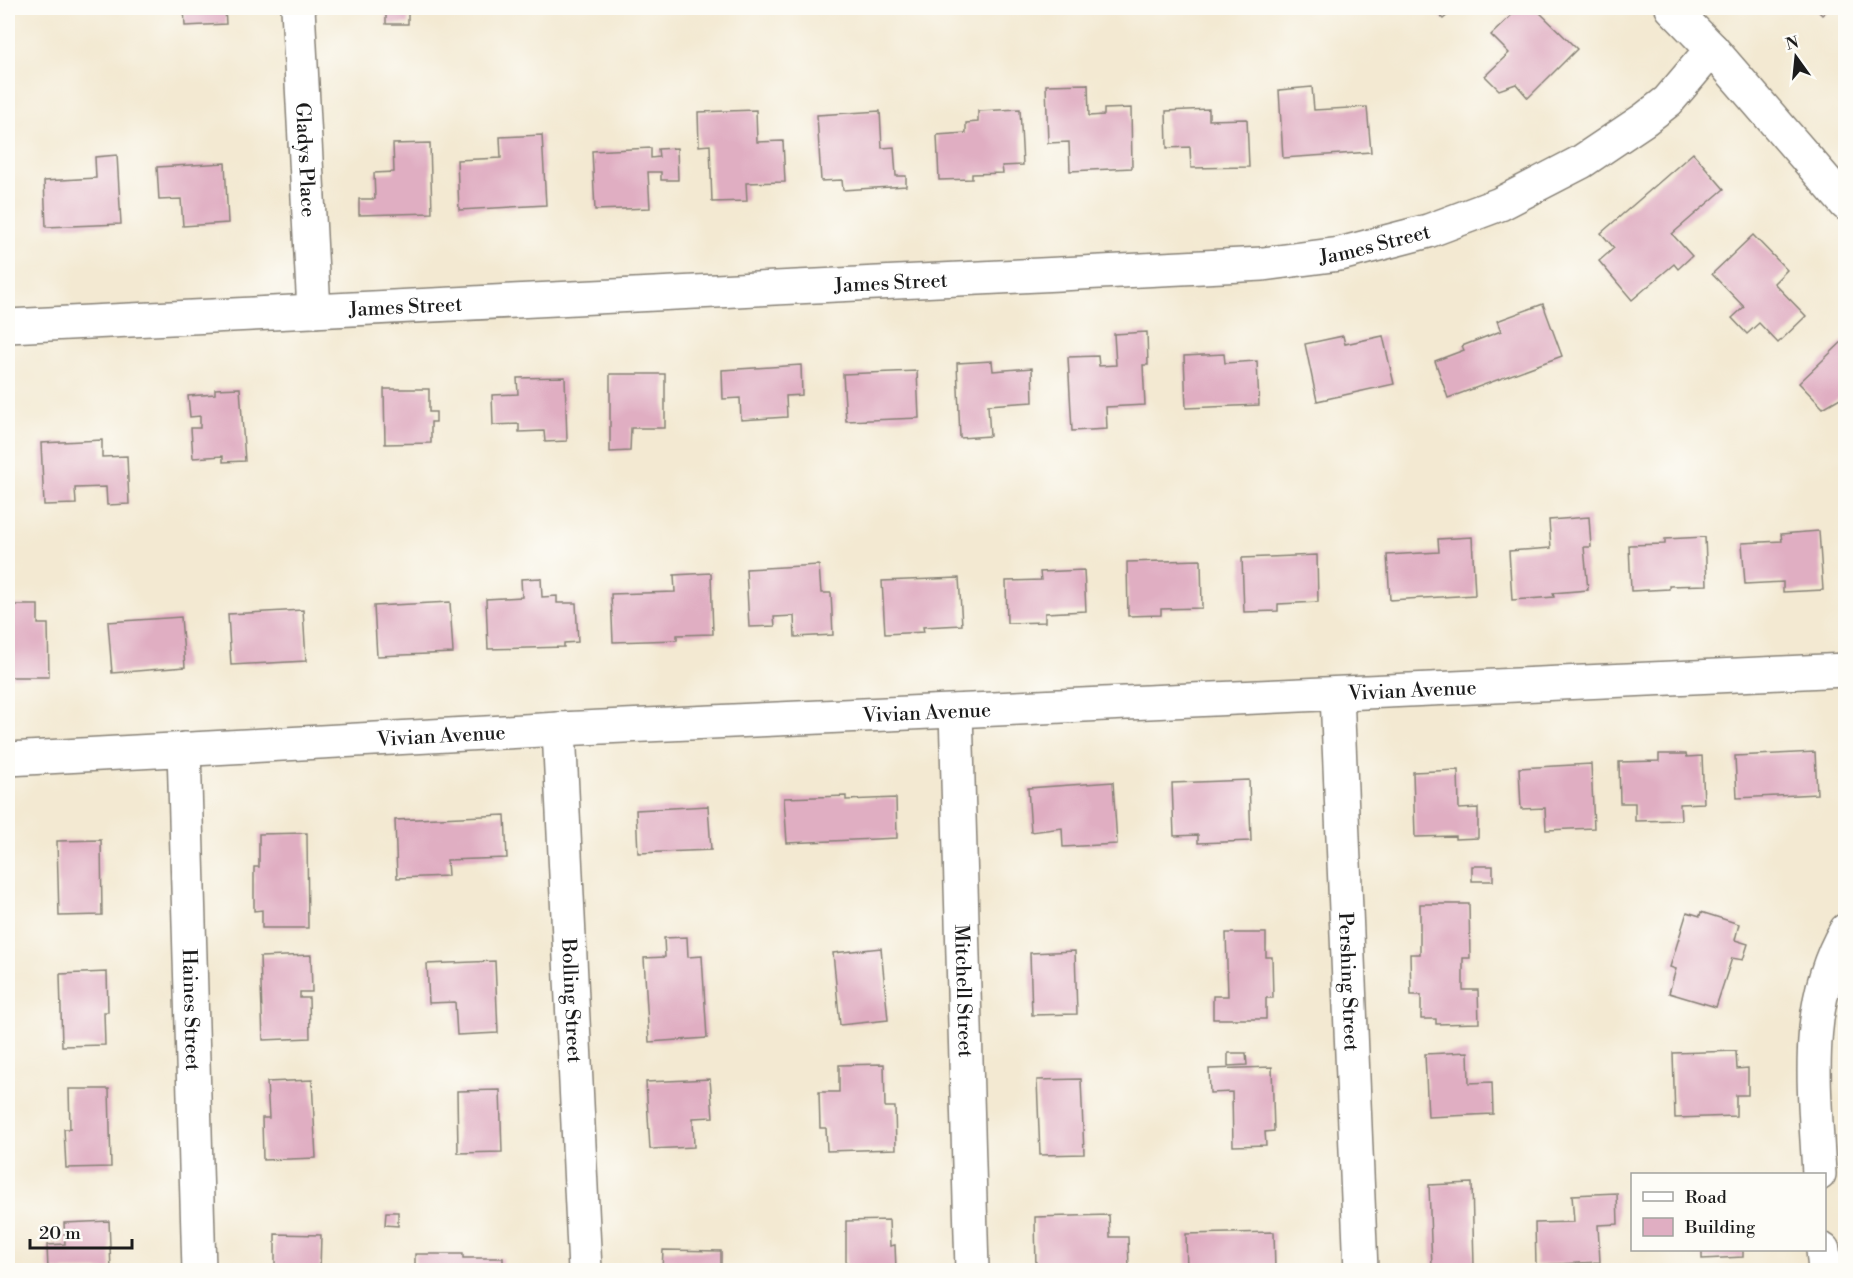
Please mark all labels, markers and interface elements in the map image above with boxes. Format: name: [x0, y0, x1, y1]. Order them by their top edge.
north arrow: [1766, 27, 1826, 87]
text: N: [1784, 32, 1801, 55]
street label: Gladys Place: [289, 102, 320, 218]
street label: James Street: [1317, 220, 1433, 271]
street label: James Street: [833, 269, 948, 299]
street label: James Street: [347, 293, 463, 323]
street label: Vivian Avenue: [1347, 676, 1477, 707]
street label: Vivian Avenue: [861, 698, 992, 729]
street label: Vivian Avenue: [376, 721, 506, 753]
street label: Pershing Street: [1332, 912, 1363, 1052]
street label: Mitchell Street: [948, 924, 977, 1058]
street label: Bolling Street: [555, 937, 586, 1064]
street label: Haines Street: [176, 949, 204, 1071]
legend: [1631, 1173, 1826, 1251]
text: Road: [1685, 1186, 1728, 1209]
scale bar: [30, 1212, 132, 1250]
text: Building: [1684, 1216, 1756, 1239]
text: 20 m: [39, 1222, 81, 1245]

